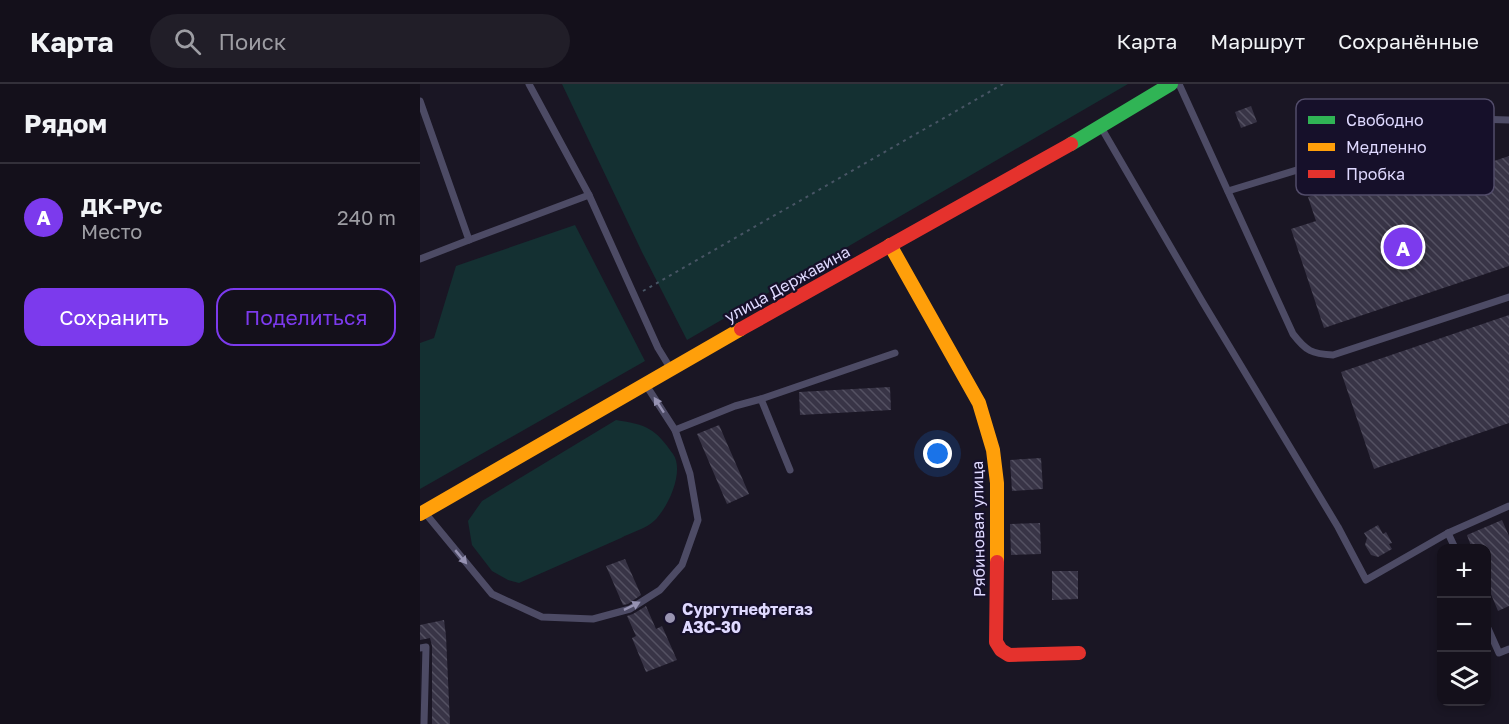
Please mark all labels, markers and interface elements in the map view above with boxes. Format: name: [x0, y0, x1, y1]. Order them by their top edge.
search box: [150, 14, 570, 68]
text: Карта: [30, 25, 114, 58]
icon: search: [171, 25, 204, 58]
text: Поиск: [219, 28, 286, 55]
text: Карта: [1116, 28, 1177, 54]
text: Маршрут: [1210, 28, 1305, 54]
text: Сохранённые: [1338, 28, 1479, 54]
legend: [1296, 99, 1494, 195]
text: Рядом: [24, 108, 107, 139]
text: Свободно: [1346, 110, 1424, 130]
text: Медленно: [1346, 137, 1427, 157]
text: Пробка: [1346, 164, 1405, 184]
text: ДК-Рус: [81, 192, 163, 219]
text: A: [36, 205, 51, 229]
text: 240 m: [337, 205, 396, 229]
text: Место: [81, 219, 142, 243]
pin: A: [1384, 224, 1422, 270]
street label: улица Державина: [721, 241, 853, 327]
button: Сохранить: [24, 288, 204, 346]
button: Поделиться: [216, 288, 396, 346]
one-way arrow: [653, 396, 664, 413]
your location: [923, 439, 952, 468]
street label: Рябиновая улица: [967, 461, 989, 597]
map controls: [1437, 544, 1491, 706]
button: +: [1437, 544, 1491, 598]
one-way arrow: [455, 549, 468, 565]
button: −: [1437, 598, 1491, 652]
place label: Сургутнефтегаз АЗС-30: [682, 599, 813, 637]
one-way arrow: [623, 602, 640, 611]
marker: Сургутнефтегаз АЗС-30: [663, 611, 677, 625]
button: layers: [1437, 652, 1491, 706]

